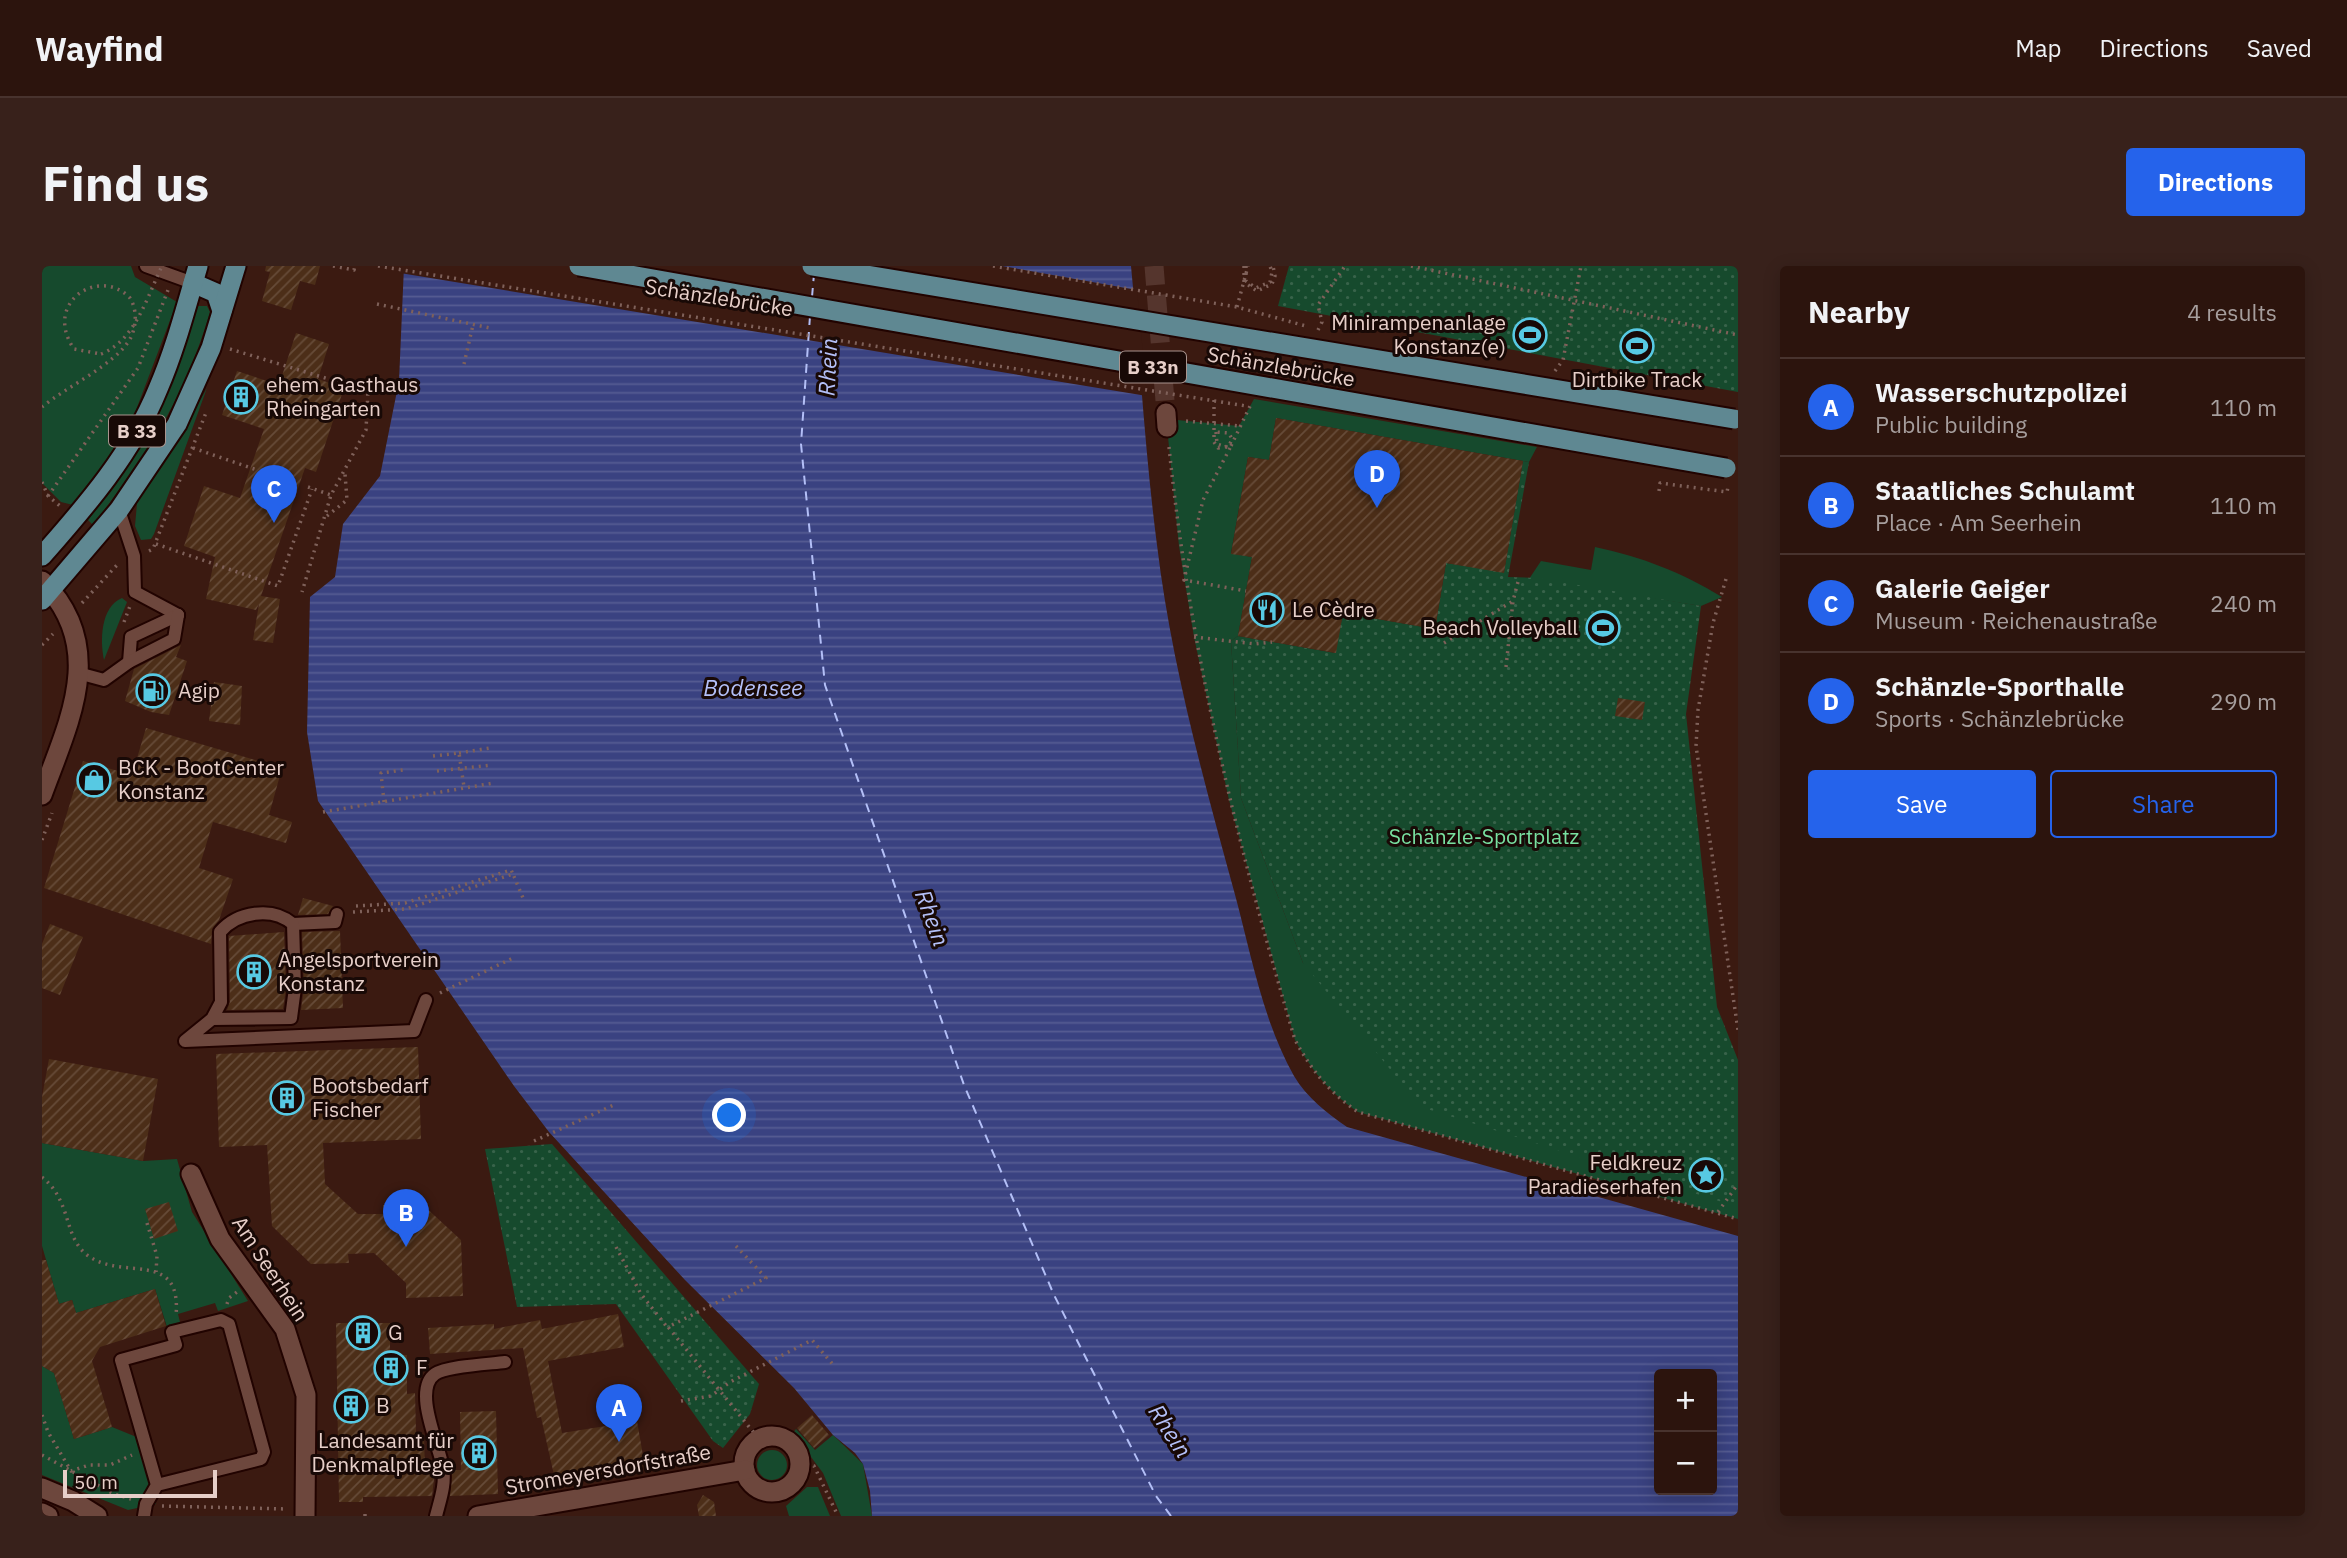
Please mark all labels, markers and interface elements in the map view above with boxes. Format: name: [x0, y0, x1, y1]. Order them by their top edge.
text: Wayfind: [35, 27, 164, 70]
text: Map: [2015, 32, 2061, 64]
text: Directions: [2099, 32, 2209, 64]
text: Saved: [2247, 32, 2312, 64]
button: Directions: [2126, 148, 2305, 216]
text: Find us: [42, 151, 209, 214]
street label: Schänzlebrücke: [643, 271, 795, 323]
text: Nearby: [1808, 292, 1910, 331]
text: 4 results: [2187, 297, 2277, 327]
place label: Minirampenanlage Konstanz(e): [1331, 308, 1506, 360]
sports icon: Minirampenanlage Konstanz(e): [1511, 316, 1549, 354]
sports icon: Dirtbike Track: [1618, 327, 1656, 365]
water label: Rhein: [810, 337, 844, 397]
street label: Schänzlebrücke: [1205, 339, 1357, 393]
road number: B 33n: [1120, 352, 1186, 382]
place label: Dirtbike Track: [1572, 365, 1702, 393]
place label: ehem. Gasthaus Rheingarten: [266, 370, 419, 422]
text: Wasserschutzpolizei: [1875, 375, 2127, 409]
building icon: ehem. Gasthaus Rheingarten: [222, 378, 260, 416]
text: A: [1823, 392, 1839, 422]
text: 110 m: [2210, 392, 2277, 422]
text: Public building: [1875, 409, 2027, 439]
road number: B 33: [109, 416, 165, 447]
pin: D: [1354, 450, 1400, 508]
pin: C: [251, 465, 297, 523]
text: Staatliches Schulamt: [1875, 473, 2135, 507]
text: B: [1823, 490, 1839, 520]
text: 110 m: [2210, 490, 2277, 520]
text: Place · Am Seerhein: [1875, 507, 2082, 537]
text: Galerie Geiger: [1875, 571, 2050, 605]
text: C: [1824, 588, 1838, 618]
text: 240 m: [2210, 588, 2277, 618]
restaurant icon: Le Cèdre: [1248, 591, 1286, 629]
place label: Le Cèdre: [1292, 595, 1375, 623]
text: Museum · Reichenaustraße: [1875, 605, 2158, 635]
sports icon: Beach Volleyball: [1584, 609, 1622, 647]
place label: Beach Volleyball: [1422, 613, 1578, 641]
text: Schänzle-Sporthalle: [1875, 669, 2124, 703]
fuel station icon: Agip: [134, 672, 172, 710]
water label: Bodensee: [703, 672, 803, 702]
place label: Agip: [178, 676, 220, 704]
text: D: [1823, 686, 1839, 716]
text: 290 m: [2210, 686, 2277, 716]
text: Sports · Schänzlebrücke: [1875, 703, 2124, 733]
place label: BCK - BootCenter Konstanz: [118, 753, 284, 805]
shop icon: BCK - BootCenter Konstanz: [75, 761, 113, 799]
button: Save: [1808, 770, 2036, 838]
button: Share: [2050, 770, 2277, 838]
park label: Schänzle-Sportplatz: [1389, 822, 1580, 850]
water label: Rhein: [909, 885, 957, 950]
place label: Angelsportverein Konstanz: [278, 945, 439, 997]
building icon: Angelsportverein Konstanz: [235, 953, 273, 991]
place label: Bootsbedarf Fischer: [312, 1071, 429, 1123]
building icon: Bootsbedarf Fischer: [268, 1079, 306, 1117]
your location: [712, 1098, 746, 1132]
place label: Feldkreuz Paradieserhafen: [1528, 1148, 1682, 1200]
place icon: Feldkreuz Paradieserhafen: [1687, 1156, 1725, 1194]
pin: B: [383, 1189, 429, 1247]
street label: Am Seerhein: [226, 1210, 315, 1327]
building icon: G: [344, 1314, 382, 1352]
place label: G: [388, 1318, 403, 1346]
building icon: F: [372, 1349, 410, 1387]
place label: F: [416, 1353, 428, 1381]
map controls: [1654, 1369, 1717, 1495]
button: +: [1654, 1369, 1717, 1432]
pin: A: [596, 1384, 642, 1442]
building icon: B: [332, 1387, 370, 1425]
place label: B: [376, 1391, 390, 1419]
water label: Rhein: [1142, 1398, 1199, 1463]
place label: Landesamt für Denkmalpflege: [312, 1426, 454, 1478]
button: −: [1654, 1432, 1717, 1495]
building icon: Landesamt für Denkmalpflege: [460, 1434, 498, 1472]
street label: Stromeyersdorfstraße: [503, 1437, 713, 1501]
scale bar: [63, 1467, 217, 1499]
text: 50 m: [74, 1470, 118, 1494]

